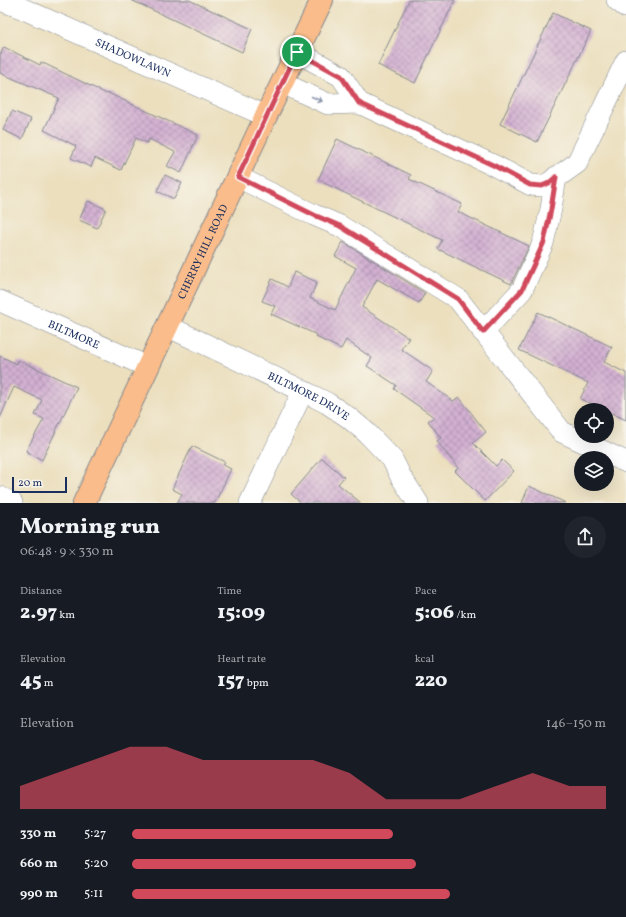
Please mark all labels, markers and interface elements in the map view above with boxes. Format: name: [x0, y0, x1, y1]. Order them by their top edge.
pin: [280, 35, 314, 69]
street label: SHADOWLAWN: [92, 36, 173, 82]
icon: arrive: [286, 41, 308, 63]
one-way arrow: [311, 96, 323, 103]
street label: CHERRY HILL ROAD: [175, 202, 232, 302]
street label: BILTMORE: [45, 317, 102, 354]
street label: BILTMORE DRIVE: [265, 369, 352, 425]
map controls: [574, 403, 614, 491]
button: locate: [574, 403, 614, 443]
button: layers: [574, 451, 614, 491]
scale bar: [12, 475, 67, 494]
text: 20 m: [18, 476, 42, 491]
text: Morning run: [20, 512, 160, 543]
button: share: [564, 516, 606, 558]
text: 06:48 · 9 × 330 m: [20, 543, 113, 561]
text: Distance: [20, 584, 62, 599]
text: Time: [217, 584, 241, 599]
text: Pace: [415, 584, 437, 599]
text: 2.97: [20, 599, 57, 627]
text: 15:09: [217, 599, 265, 627]
text: 5:06: [415, 599, 454, 627]
text: km: [57, 608, 75, 623]
text: /km: [454, 608, 476, 623]
text: Elevation: [20, 652, 66, 667]
text: Heart rate: [217, 652, 266, 667]
text: kcal: [415, 652, 434, 667]
text: 45: [20, 667, 42, 695]
text: 157: [217, 667, 245, 695]
text: 220: [415, 667, 448, 695]
text: m: [42, 676, 54, 691]
text: bpm: [245, 676, 269, 691]
text: Elevation: [20, 715, 74, 733]
text: 146–150 m: [546, 715, 606, 733]
text: 330 m: [20, 825, 56, 843]
text: 5:27: [84, 825, 106, 843]
text: 660 m: [20, 855, 57, 873]
text: 5:20: [84, 855, 108, 873]
text: 990 m: [20, 885, 58, 903]
text: 5:11: [84, 885, 103, 903]

